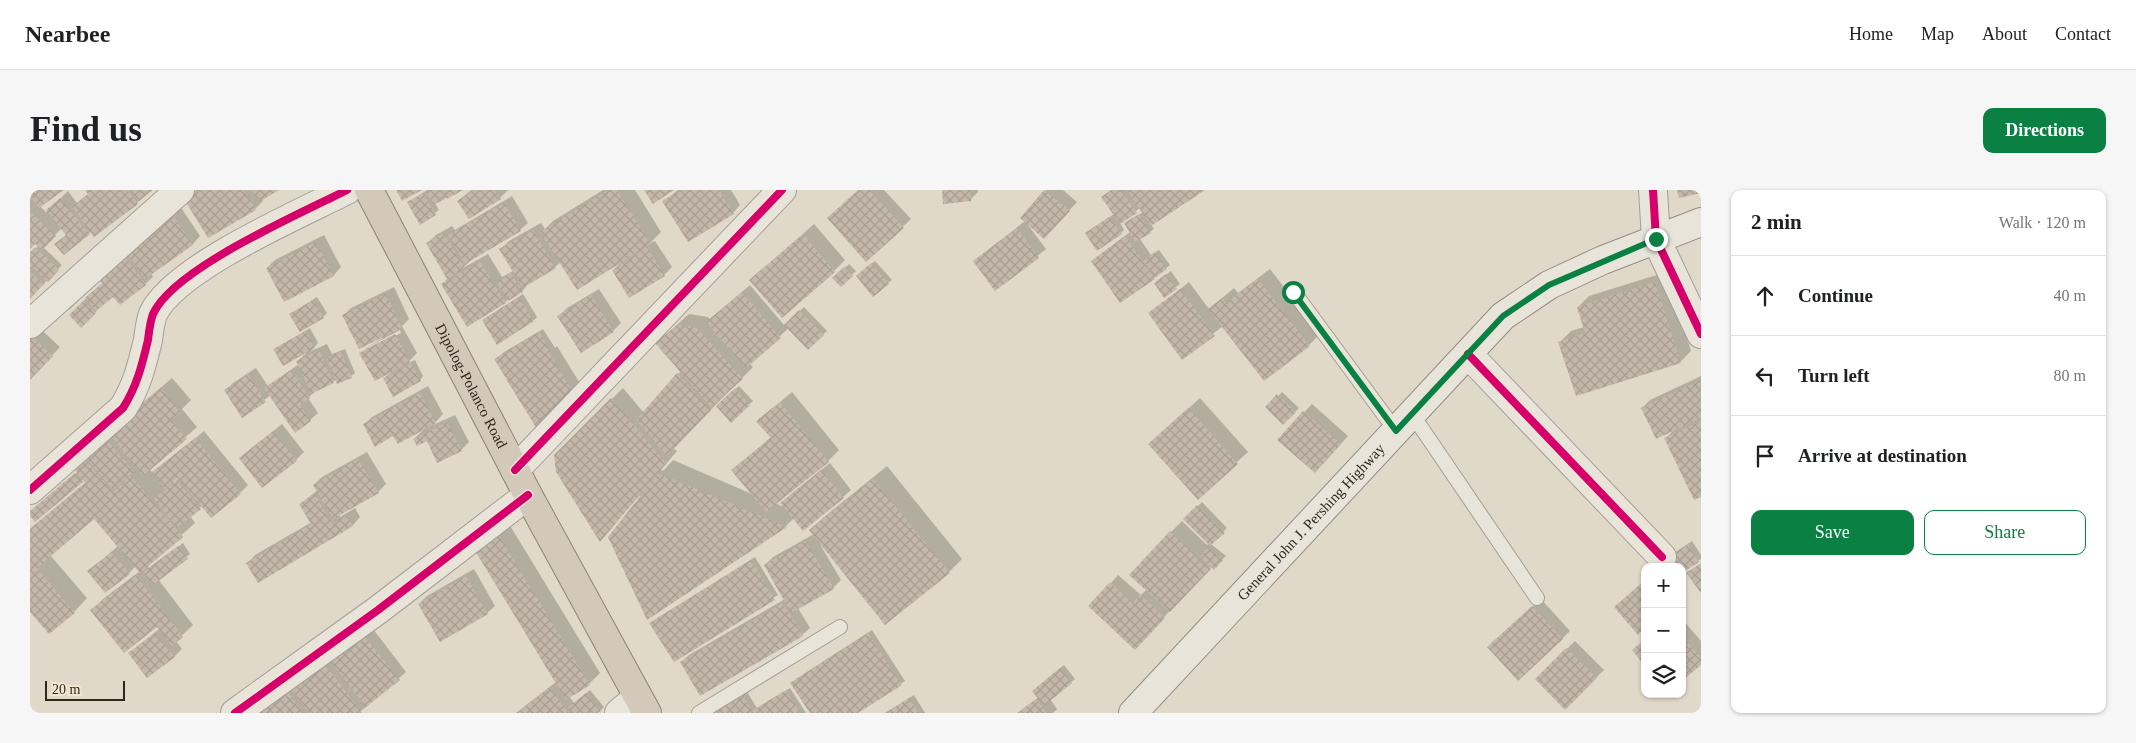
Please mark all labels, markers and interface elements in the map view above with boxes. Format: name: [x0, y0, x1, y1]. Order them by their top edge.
text: Nearbee: [25, 21, 110, 47]
text: Home: [1849, 24, 1893, 44]
text: Map: [1921, 24, 1954, 44]
text: About: [1982, 24, 2027, 44]
text: Contact: [2055, 24, 2111, 44]
button: Directions: [1983, 108, 2106, 153]
text: Find us: [30, 110, 142, 149]
text: 2 min: [1751, 210, 1802, 234]
text: Walk · 120 m: [1999, 214, 2086, 231]
route end: [1645, 228, 1668, 251]
route start: [1282, 281, 1305, 304]
icon: ahead: [1751, 282, 1779, 310]
text: Continue: [1798, 285, 1873, 306]
text: 40 m: [2054, 287, 2086, 304]
street label: Dipolog-Polanco Road: [432, 321, 510, 451]
icon: left: [1751, 362, 1779, 390]
text: Turn left: [1798, 365, 1870, 386]
text: 80 m: [2054, 367, 2086, 384]
street label: General John J. Pershing Highway: [1234, 440, 1388, 604]
icon: arrive: [1751, 442, 1779, 470]
text: Arrive at destination: [1798, 445, 1967, 466]
button: Save: [1751, 510, 1914, 555]
button: Share: [1924, 510, 2086, 555]
map controls: [1641, 563, 1686, 698]
button: +: [1641, 563, 1686, 608]
button: −: [1641, 608, 1686, 653]
button: layers: [1641, 653, 1686, 698]
scale bar: [45, 678, 125, 701]
text: 20 m: [52, 682, 80, 697]

